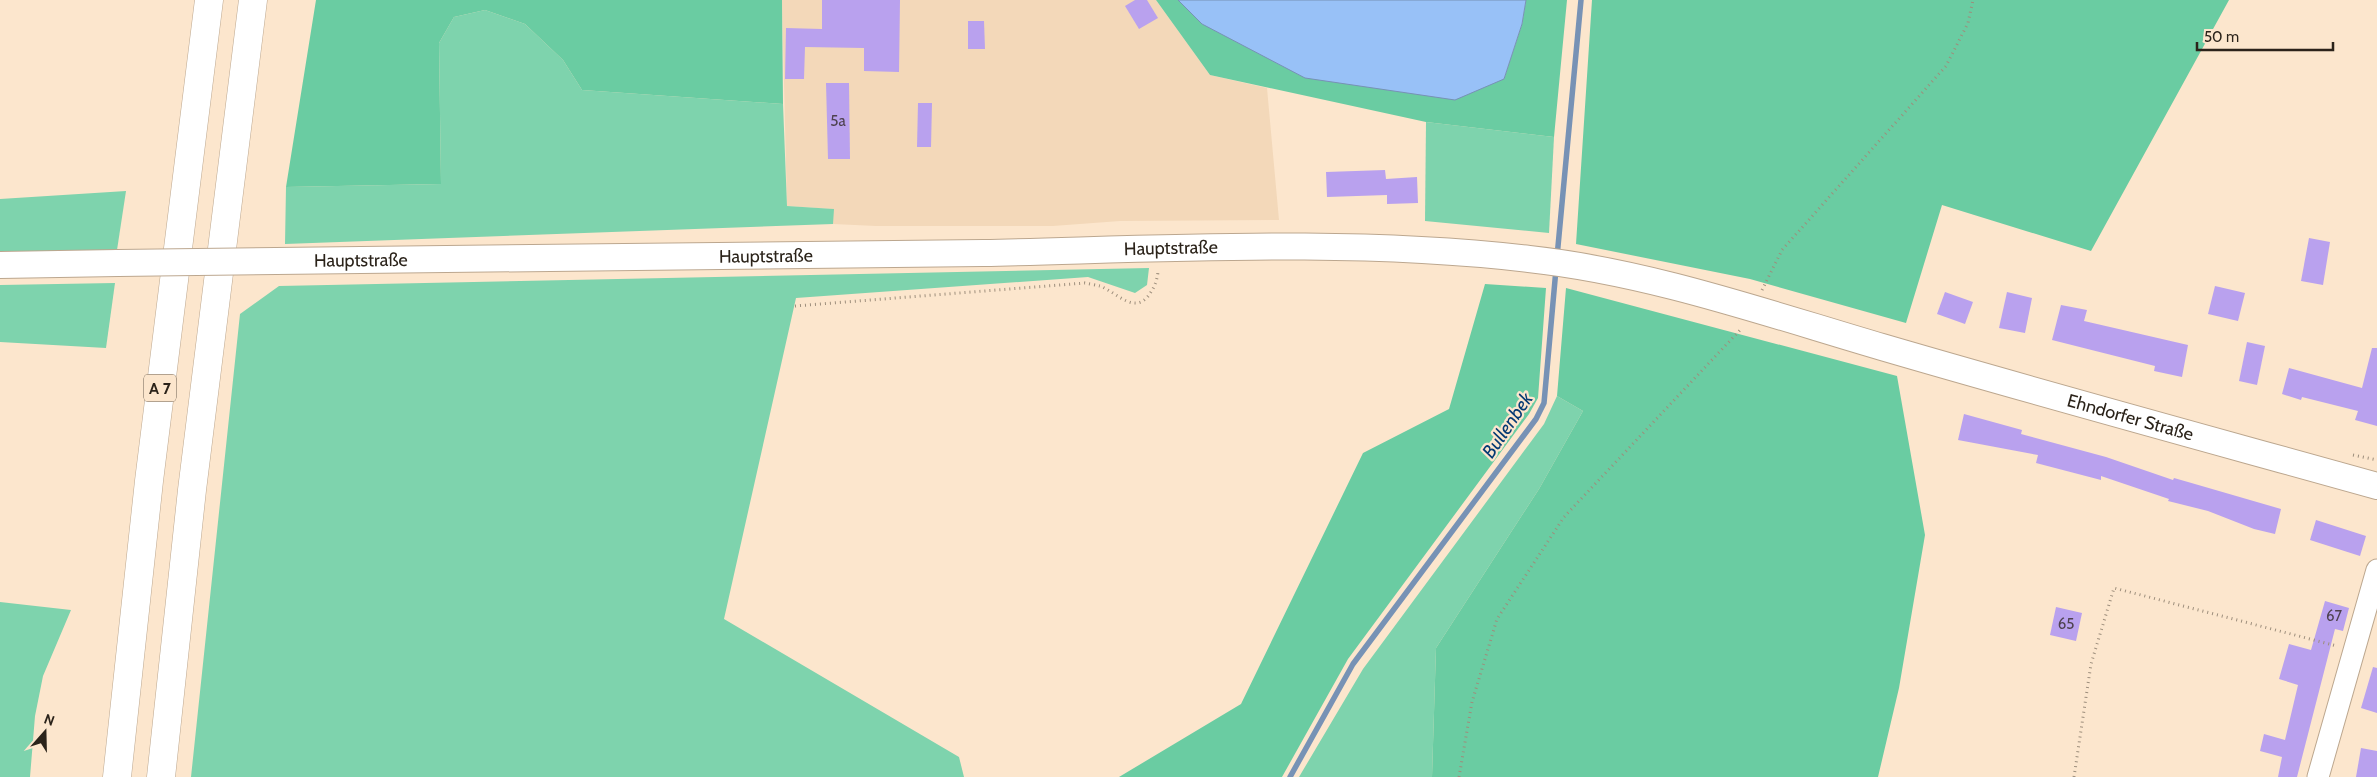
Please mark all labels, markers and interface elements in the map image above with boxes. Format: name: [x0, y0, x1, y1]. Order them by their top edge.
scale bar: [2197, 20, 2333, 52]
text: 50 m: [2204, 28, 2239, 46]
house number: 5a: [830, 112, 846, 130]
street label: Hauptstraße: [1124, 236, 1218, 260]
street label: Hauptstraße: [719, 245, 813, 268]
street label: Hauptstraße: [314, 249, 408, 272]
road number: A 7: [144, 374, 176, 402]
water label: Bullenbek: [1477, 387, 1538, 462]
street label: Ehndorfer Straße: [2065, 389, 2196, 446]
house number: 67: [2326, 607, 2342, 625]
house number: 65: [2058, 615, 2074, 633]
north arrow: [20, 707, 70, 757]
text: N: [42, 710, 57, 730]

